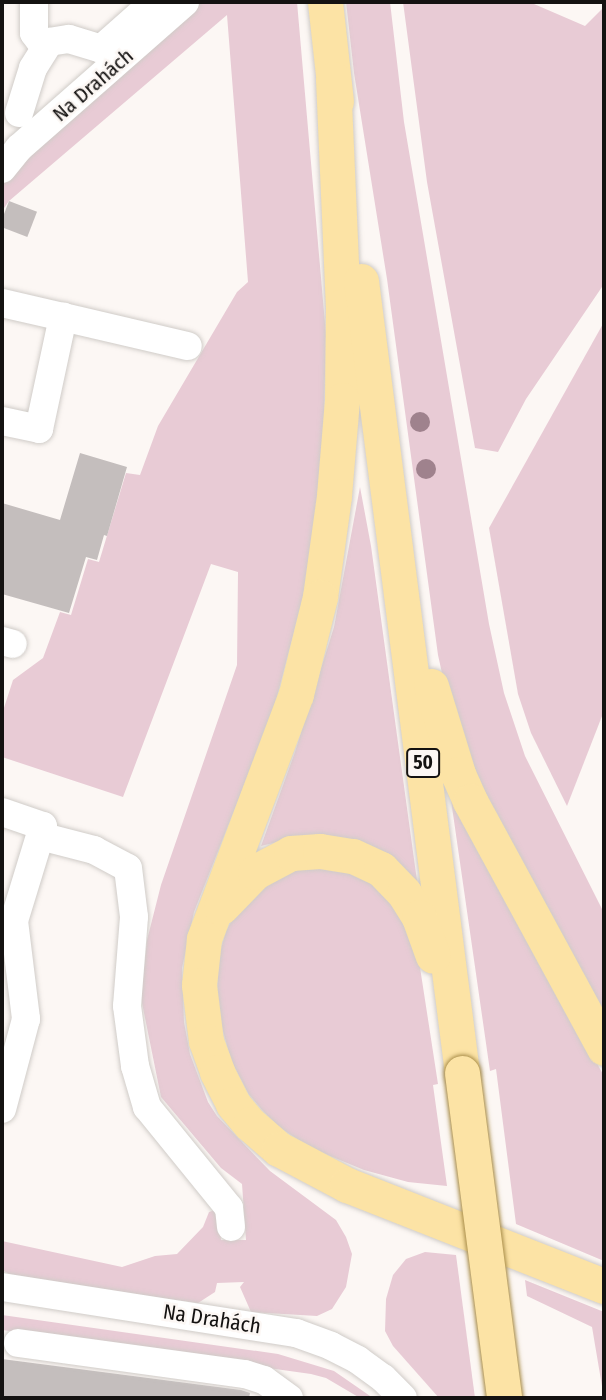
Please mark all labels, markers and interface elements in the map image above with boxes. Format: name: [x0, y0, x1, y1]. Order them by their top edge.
street label: Na Drahách: [48, 43, 138, 127]
road number: 50: [406, 748, 440, 778]
street label: Na Drahách: [161, 1299, 263, 1339]

